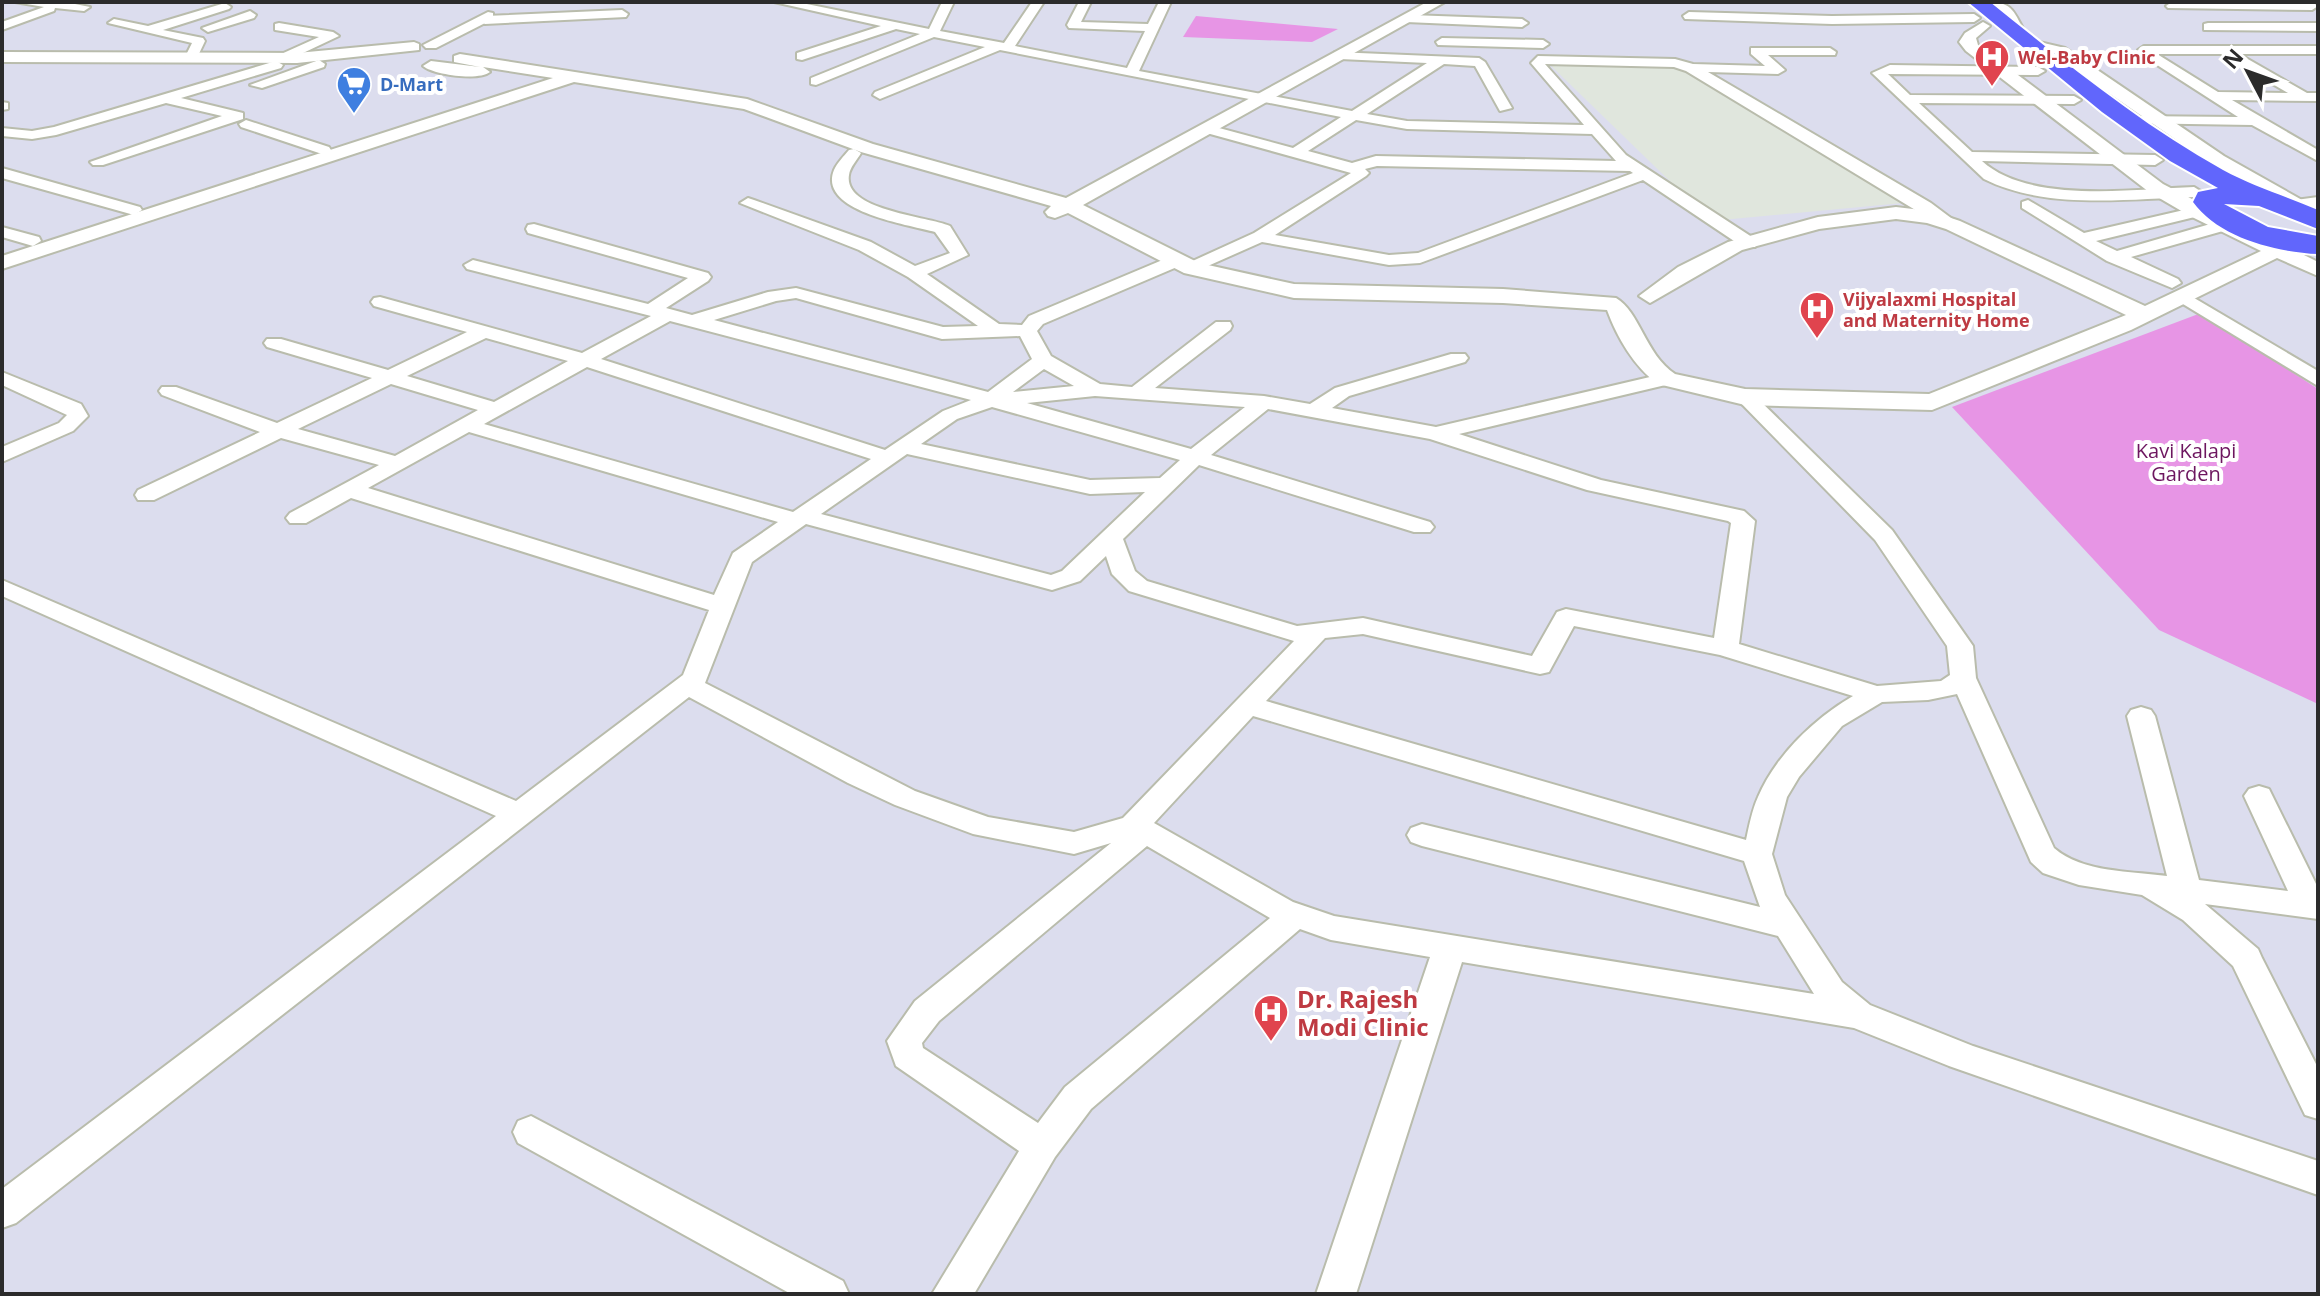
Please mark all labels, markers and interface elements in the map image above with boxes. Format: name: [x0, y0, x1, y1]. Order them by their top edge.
north arrow: [2208, 32, 2288, 112]
hospital icon: Wel-Baby Clinic: [1973, 38, 2011, 88]
text: N: [2215, 42, 2249, 75]
place label: Wel-Baby Clinic: [2018, 45, 2156, 69]
supermarket icon: D-Mart: [335, 65, 373, 115]
place label: D-Mart: [380, 72, 443, 96]
place label: Vijyalaxmi Hospital and Maternity Home: [1843, 287, 2030, 332]
hospital icon: Vijyalaxmi Hospital and Maternity Home: [1798, 290, 1836, 340]
park label: Kavi Kalapi Garden: [2136, 437, 2236, 487]
place label: Dr. Rajesh Modi Clinic: [1297, 982, 1429, 1043]
hospital icon: Dr. Rajesh Modi Clinic: [1252, 993, 1290, 1043]

